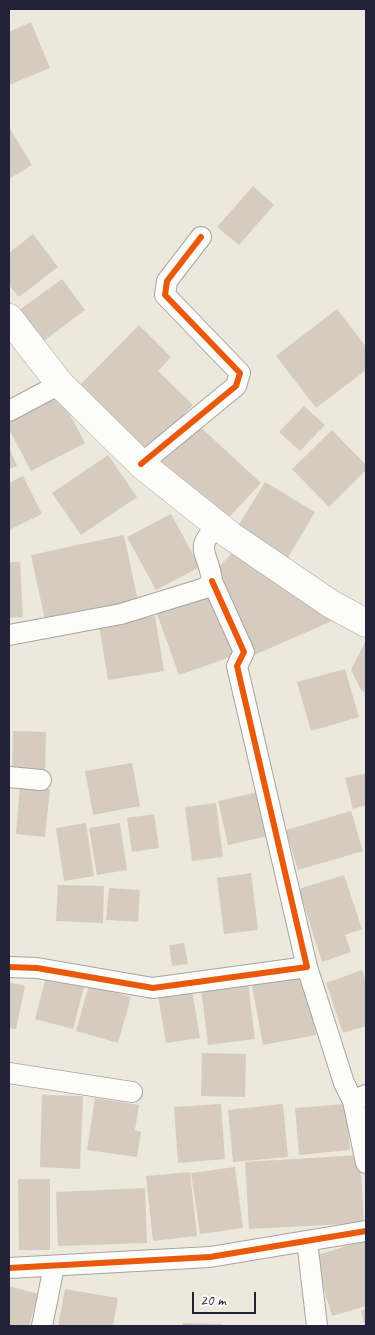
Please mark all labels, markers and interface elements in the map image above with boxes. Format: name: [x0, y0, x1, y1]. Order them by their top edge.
scale bar: [195, 1282, 259, 1314]
text: 20 m: [200, 1291, 226, 1310]

